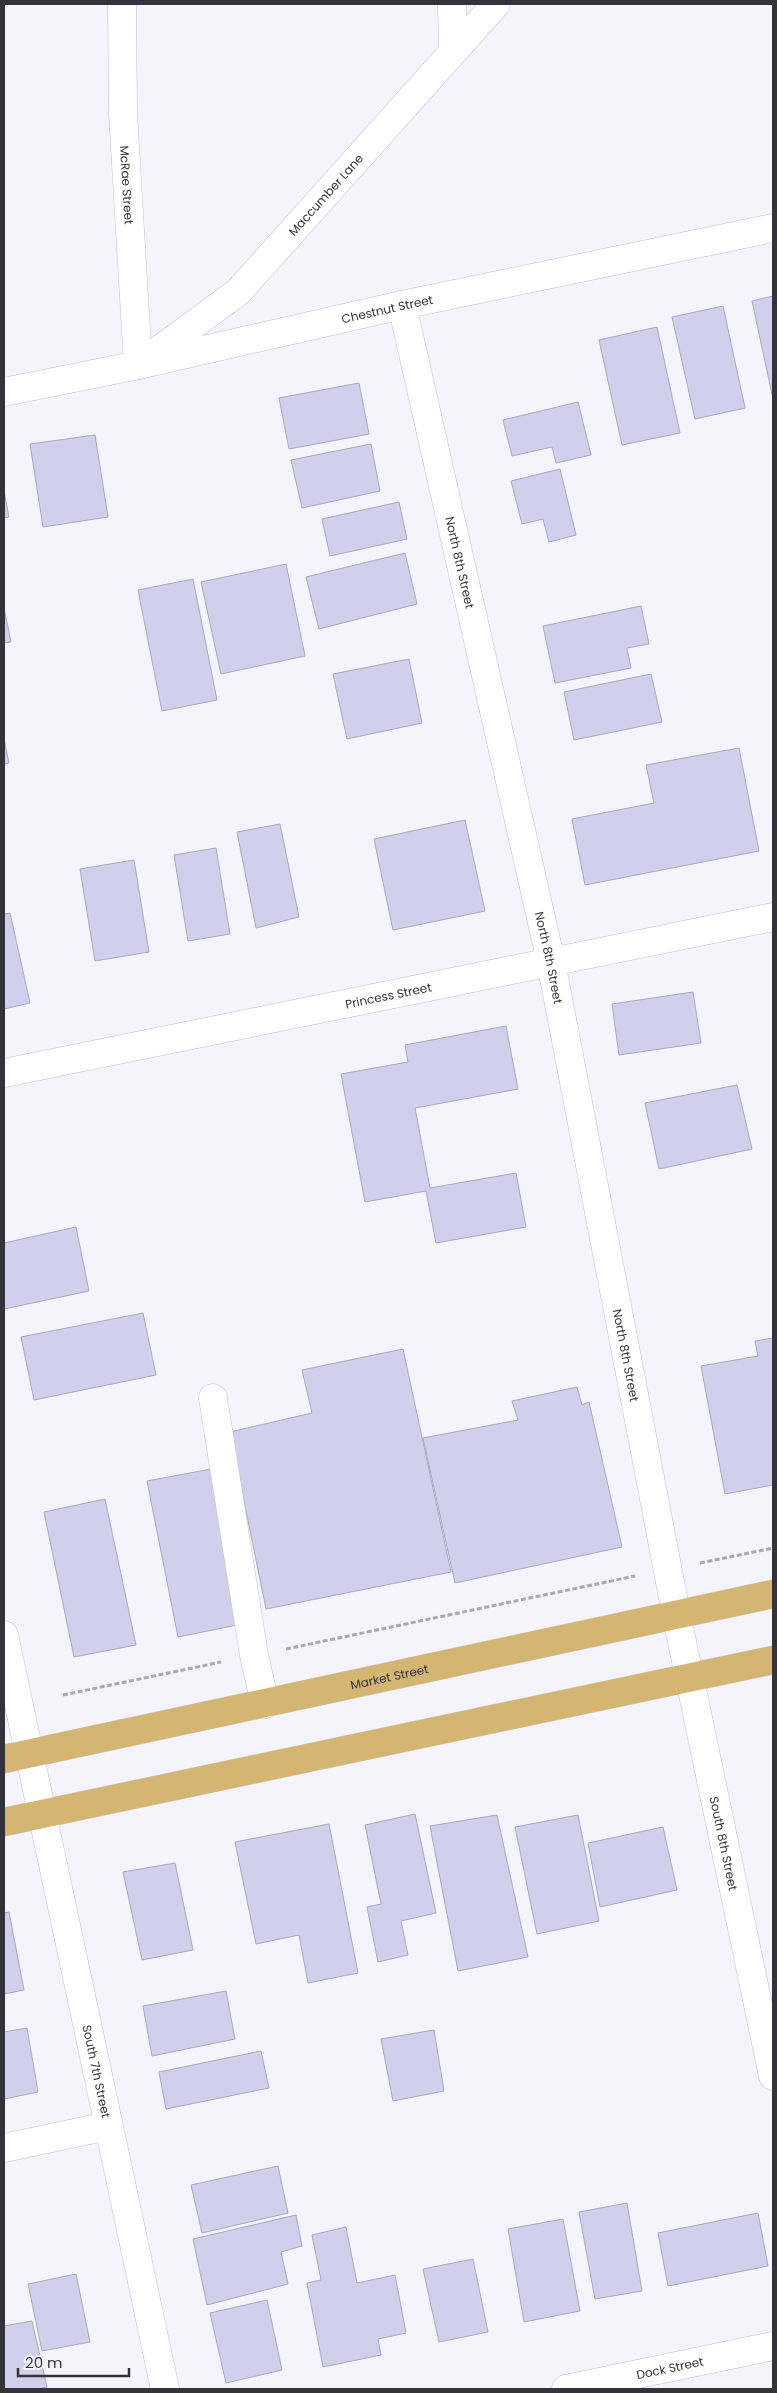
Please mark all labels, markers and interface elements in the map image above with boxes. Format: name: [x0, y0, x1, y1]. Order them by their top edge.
street label: McRae Street: [116, 145, 138, 225]
street label: Maccumber Lane: [284, 150, 367, 239]
street label: Chestnut Street: [340, 290, 434, 327]
street label: North 8th Street: [442, 515, 479, 610]
street label: North 8th Street: [531, 910, 567, 1005]
street label: Princess Street: [343, 978, 433, 1012]
street label: North 8th Street: [609, 1307, 644, 1403]
street label: Market Street: [349, 1660, 430, 1693]
street label: South 8th Street: [706, 1795, 742, 1892]
street label: South 7th Street: [79, 2023, 115, 2119]
scale bar: [18, 2346, 129, 2378]
text: 20 m: [25, 2352, 63, 2373]
street label: Dock Street: [635, 2352, 705, 2383]

